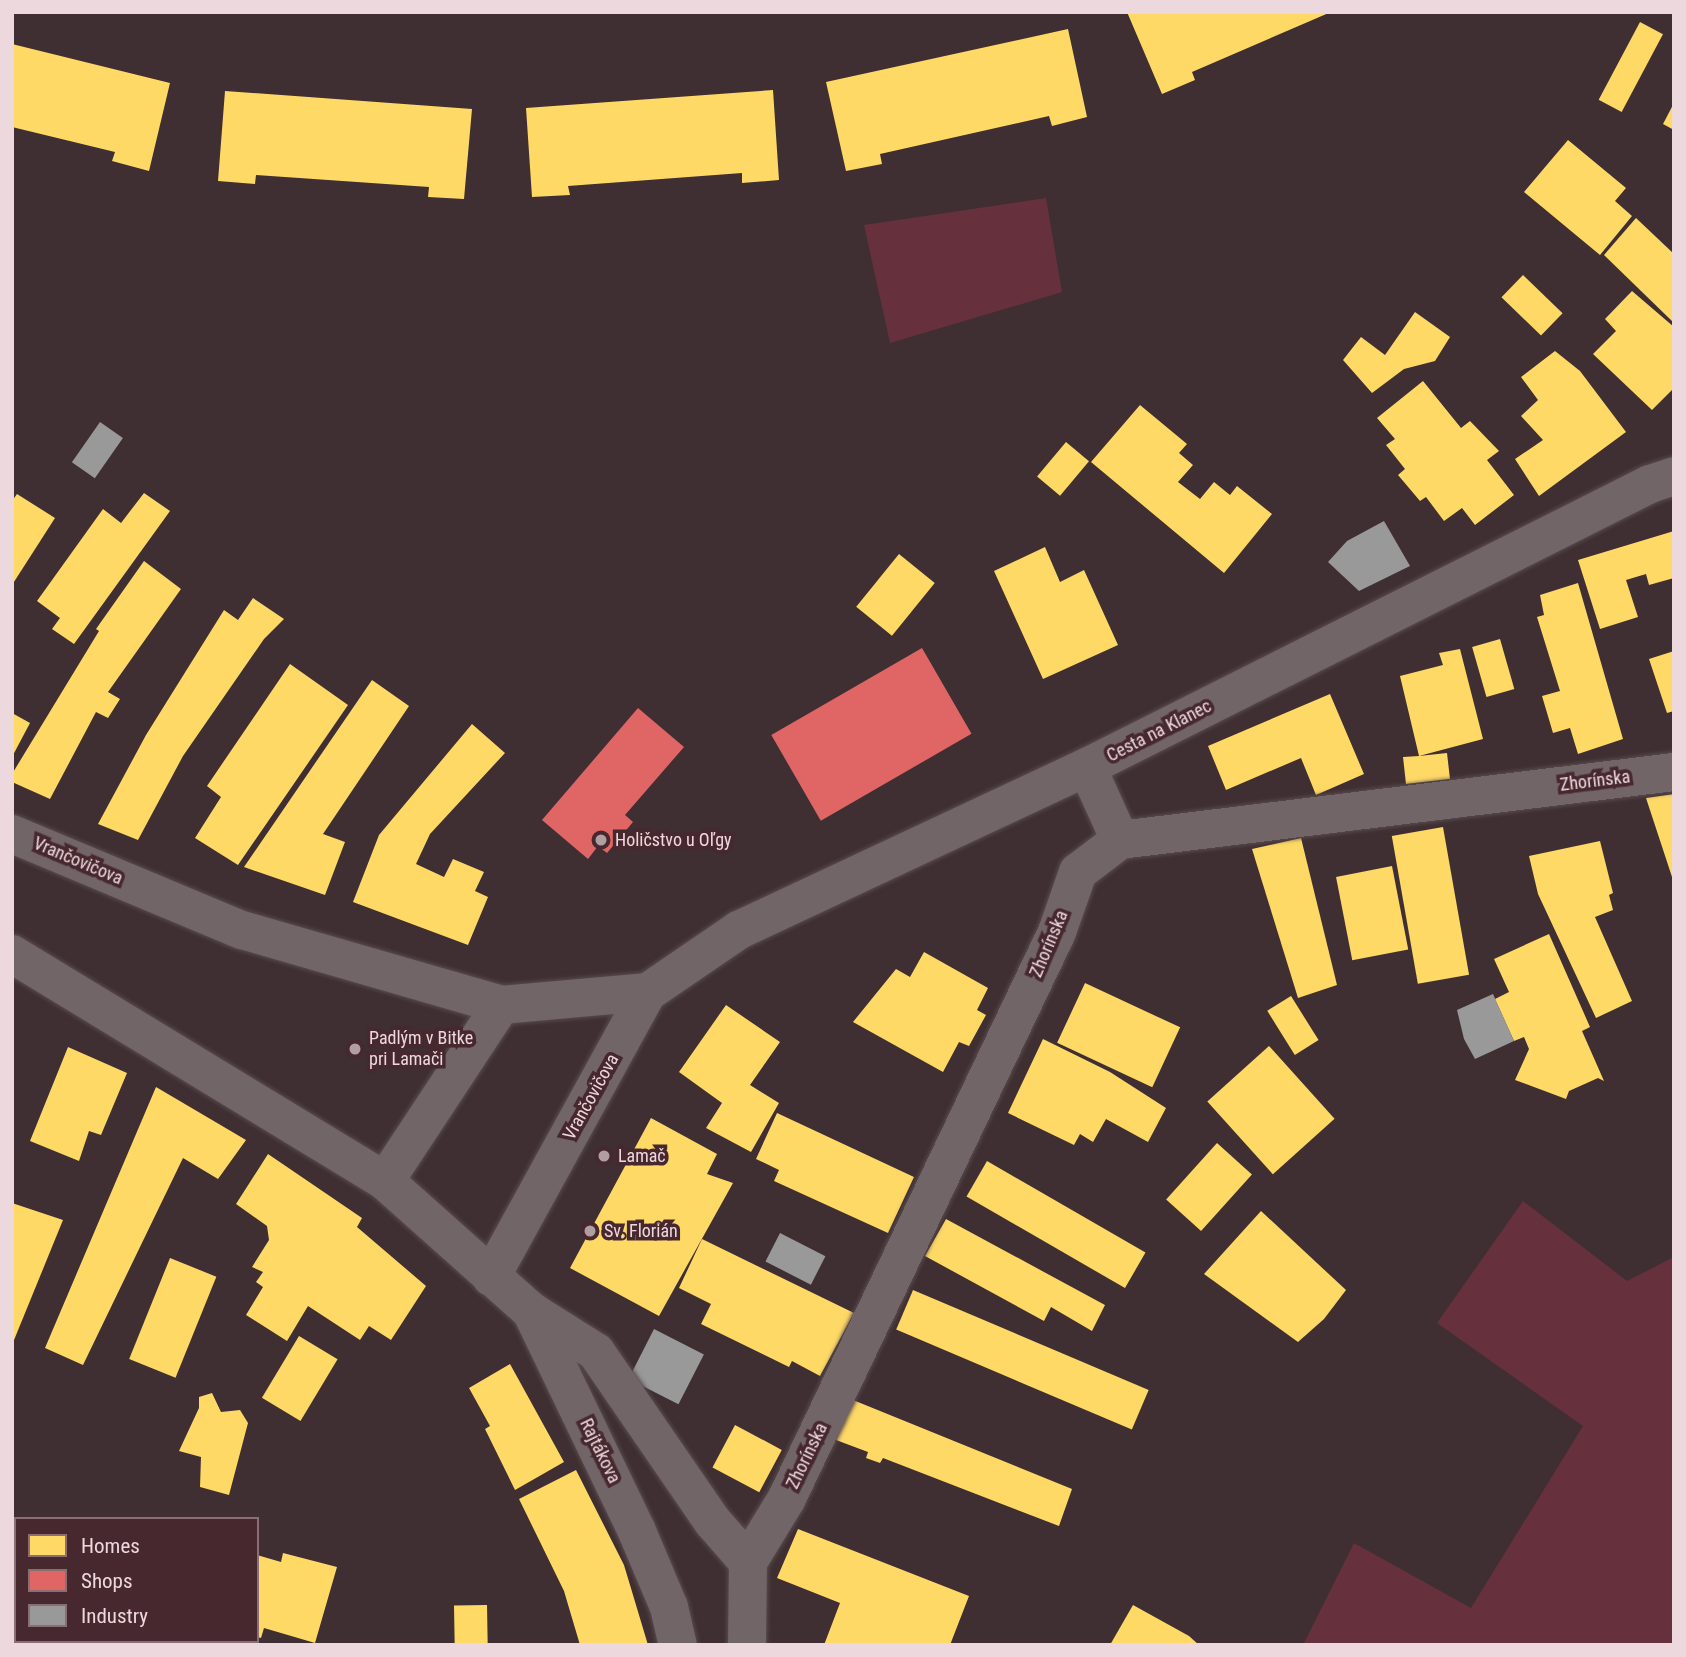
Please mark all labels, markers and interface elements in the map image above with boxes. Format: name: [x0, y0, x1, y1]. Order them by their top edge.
street label: Cesta na Klanec: [1103, 695, 1215, 767]
street label: Zhorínska: [1559, 766, 1631, 796]
place label: Holičstvo u Oľgy: [615, 829, 732, 851]
marker: Holičstvo u Oľgy: [593, 832, 609, 848]
street label: Vrančovičova: [30, 833, 126, 889]
street label: Zhorínska: [1025, 907, 1073, 981]
place label: Padlým v Bitke pri Lamači: [369, 1028, 473, 1070]
marker: Padlým v Bitke pri Lamači: [347, 1041, 363, 1057]
street label: Vrančovičova: [559, 1050, 623, 1144]
place label: Lamač: [618, 1145, 666, 1167]
marker: Lamač: [596, 1148, 612, 1164]
place label: Sv. Florián: [604, 1220, 678, 1242]
marker: Sv. Florián: [582, 1223, 598, 1239]
street label: Rajtákova: [575, 1415, 625, 1487]
street label: Zhorínska: [782, 1420, 832, 1492]
legend: [14, 1517, 259, 1643]
text: Homes: [81, 1534, 140, 1558]
text: Shops: [81, 1569, 133, 1593]
text: Industry: [81, 1604, 148, 1628]

